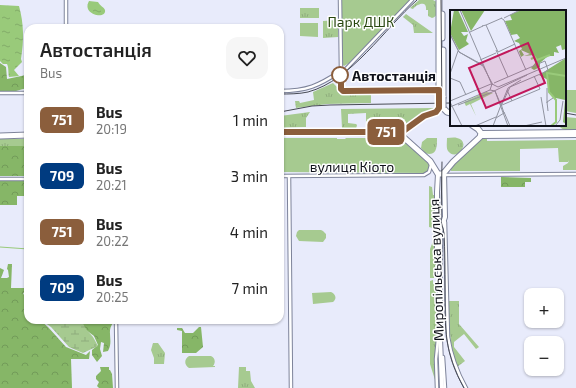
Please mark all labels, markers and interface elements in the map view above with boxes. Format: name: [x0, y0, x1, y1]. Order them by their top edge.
inset map: [450, 10, 566, 126]
park label: Парк ДШК: [328, 13, 395, 30]
button: heart: [226, 37, 268, 79]
text: Автостанція: [40, 38, 152, 61]
text: Bus: [40, 65, 62, 81]
marker: Автостанція: [331, 66, 349, 84]
place label: Автостанція: [352, 67, 436, 84]
text: Bus: [96, 103, 122, 121]
text: 751: [51, 111, 73, 128]
text: 1 min: [233, 111, 268, 129]
line badge: 751: [363, 119, 409, 145]
text: 20:19: [96, 121, 127, 137]
text: 751: [375, 123, 397, 140]
street label: вулиця Кіото: [310, 158, 394, 175]
text: Bus: [96, 159, 122, 177]
text: 709: [50, 167, 74, 184]
text: 3 min: [231, 167, 268, 185]
text: 20:21: [96, 177, 127, 193]
street label: Миропільська вулиця: [425, 199, 447, 341]
text: Bus: [96, 215, 122, 233]
text: 751: [51, 223, 73, 240]
text: 4 min: [230, 223, 268, 241]
text: 20:22: [96, 233, 129, 249]
text: Bus: [96, 271, 122, 289]
text: 709: [50, 279, 74, 296]
text: 7 min: [231, 279, 268, 297]
map controls: [524, 288, 564, 376]
button: +: [524, 288, 564, 328]
text: 20:25: [96, 289, 129, 305]
button: −: [524, 336, 564, 376]

